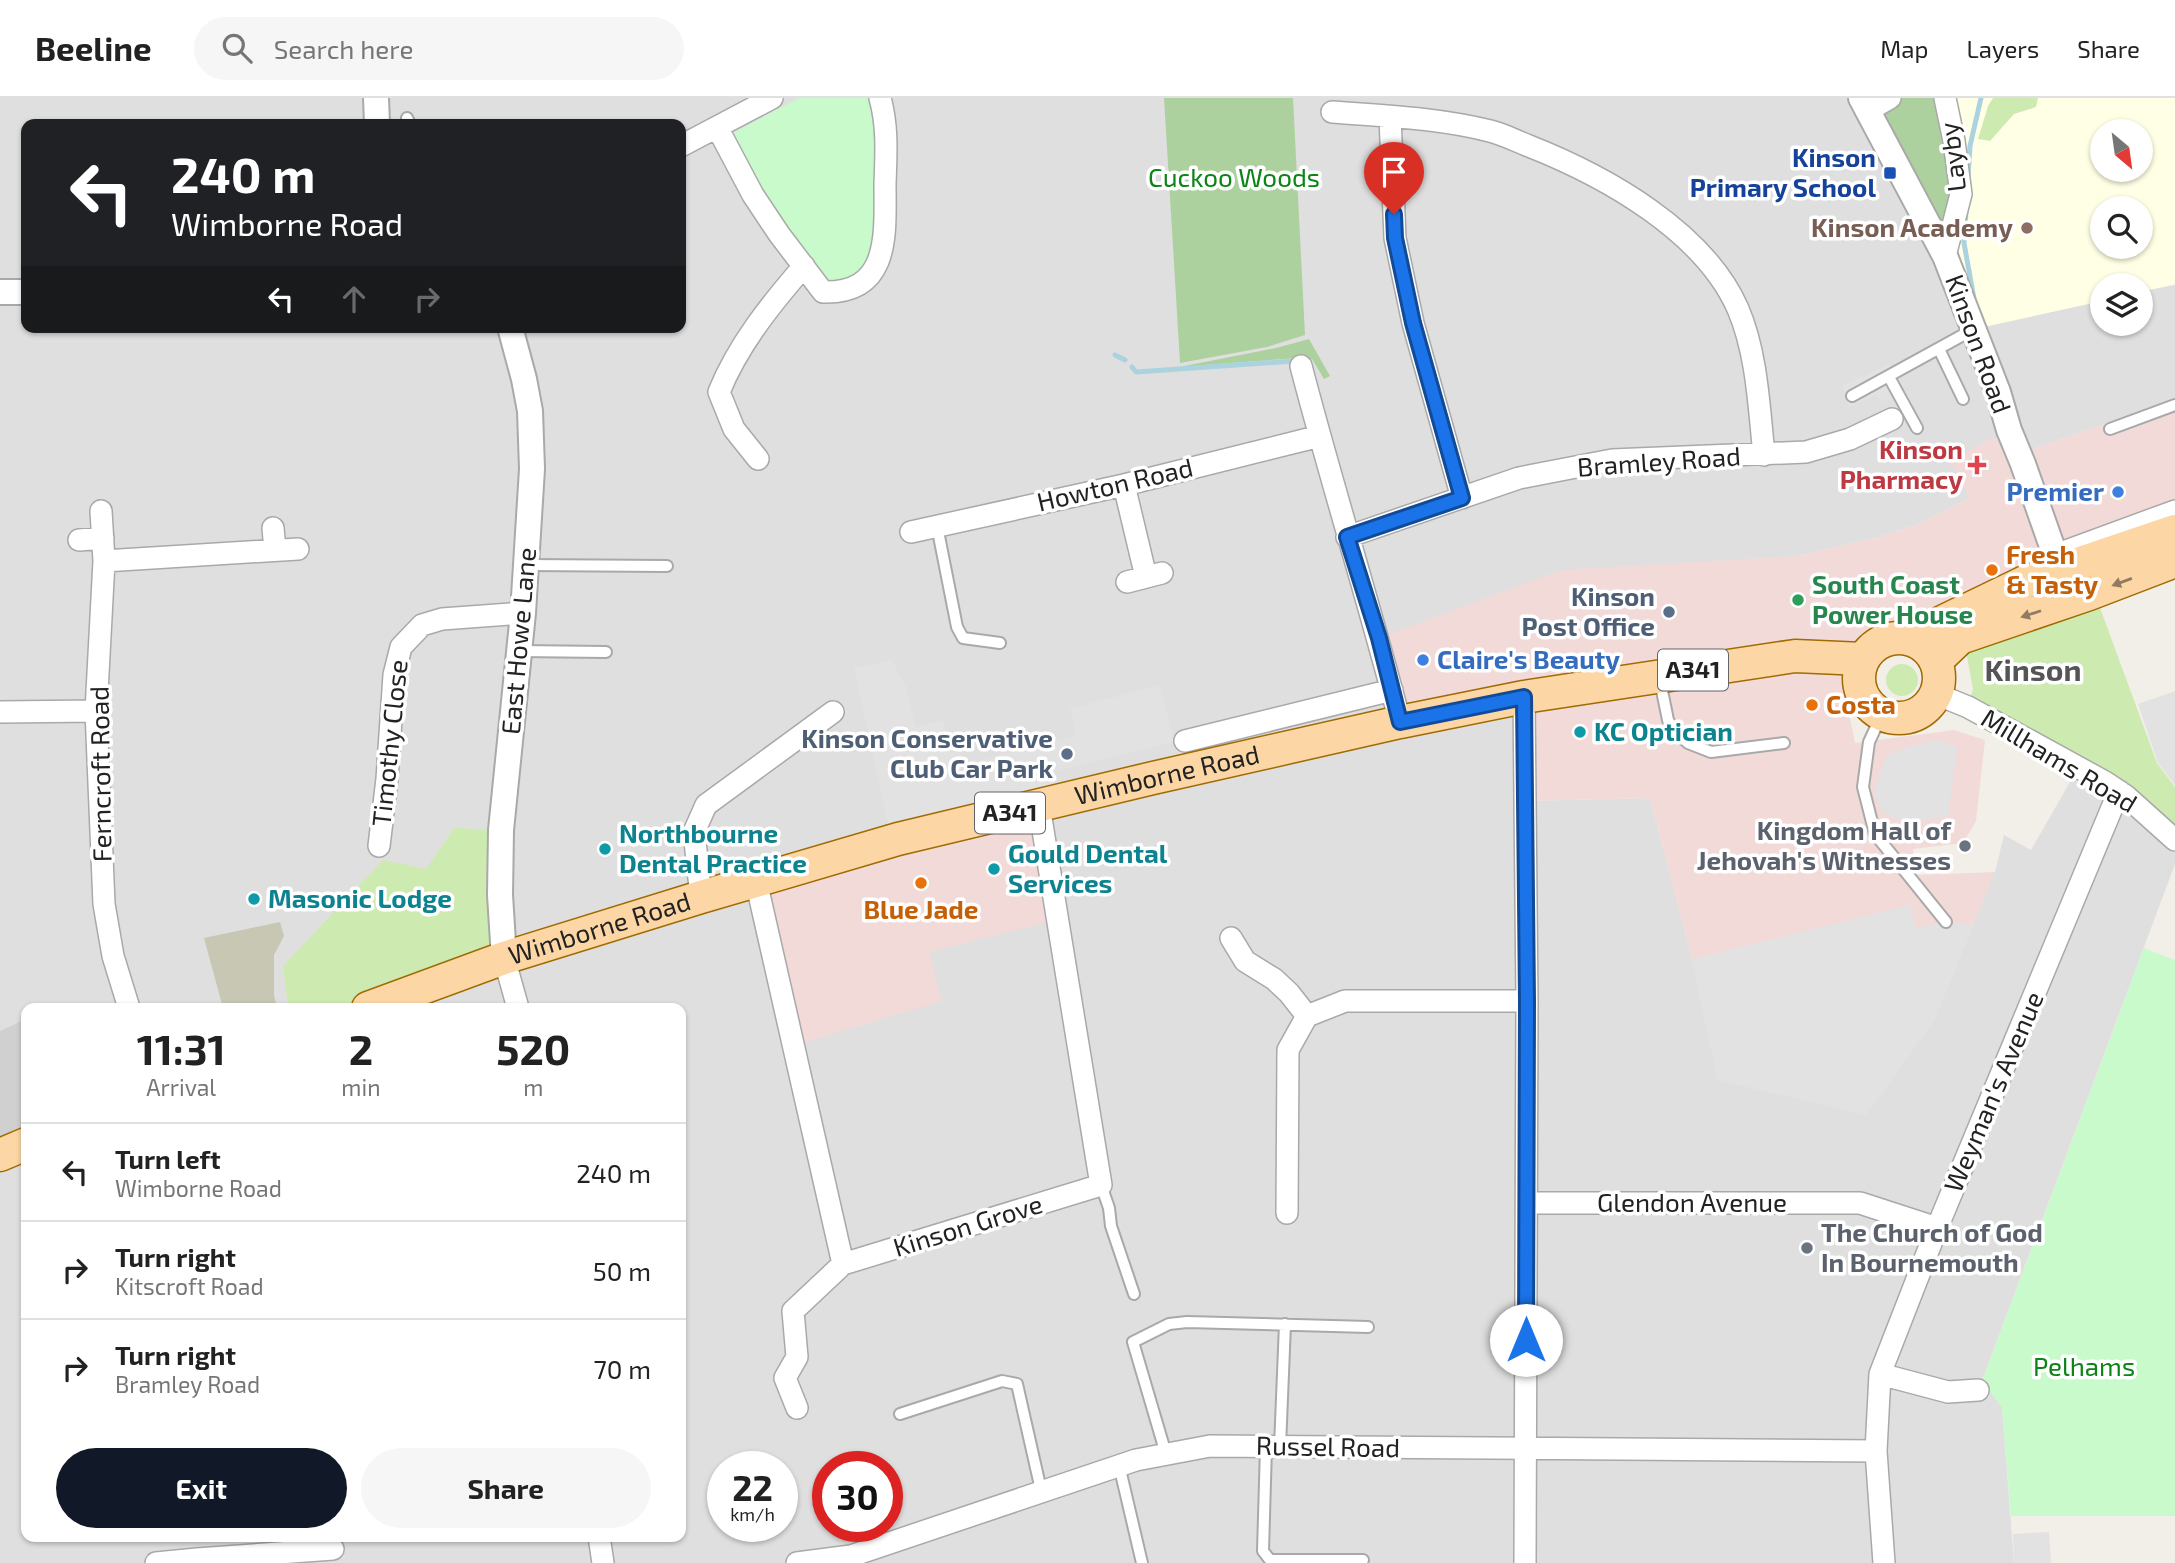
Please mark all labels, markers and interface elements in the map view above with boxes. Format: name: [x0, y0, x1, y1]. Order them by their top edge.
search box: [194, 17, 684, 80]
text: Beeline: [35, 28, 152, 68]
icon: search: [218, 29, 256, 67]
text: Search here: [274, 33, 413, 64]
text: Map: [1880, 34, 1928, 63]
text: Layers: [1966, 34, 2039, 63]
text: Share: [2077, 34, 2140, 63]
north arrow: [2090, 119, 2152, 182]
map controls: [2090, 119, 2153, 336]
street label: Layby: [1932, 120, 1971, 194]
place label: Kinson Primary School: [1690, 141, 1876, 203]
pin: [1364, 142, 1424, 214]
text: 240 m: [171, 144, 315, 203]
icon: left: [56, 147, 147, 238]
icon: arrive: [1375, 153, 1413, 191]
park label: Cuckoo Woods: [1148, 161, 1320, 192]
marker: Kinson Primary School: [1882, 165, 1898, 181]
button: search: [2090, 196, 2153, 259]
text: Wimborne Road: [171, 204, 403, 242]
place label: Kinson Academy: [1811, 211, 2013, 243]
marker: Kinson Academy: [2019, 220, 2035, 236]
street label: Kinson Road: [1940, 270, 2019, 417]
button: layers: [2090, 273, 2153, 336]
icon: left: [262, 280, 300, 318]
icon: ahead: [335, 280, 373, 318]
icon: right: [408, 280, 446, 318]
place label: Kinson Pharmacy: [1840, 433, 1963, 495]
street label: Bramley Road: [1576, 439, 1742, 482]
street label: Howton Road: [1034, 451, 1196, 517]
marker: Kinson Pharmacy: [1969, 457, 1985, 473]
place label: Premier: [2007, 475, 2104, 506]
marker: Premier: [2110, 484, 2126, 500]
place label: Fresh & Tasty: [2006, 538, 2099, 600]
street label: East Howe Lane: [494, 546, 541, 736]
marker: Fresh & Tasty: [1984, 562, 2000, 578]
place label: South Coast Power House: [1812, 568, 1973, 629]
one-way arrow: [2111, 577, 2132, 588]
place label: Kinson Post Office: [1522, 580, 1655, 641]
marker: South Coast Power House: [1790, 592, 1806, 608]
marker: Kinson Post Office: [1661, 604, 1677, 620]
one-way arrow: [2020, 609, 2041, 620]
place label: Claire's Beauty: [1437, 643, 1620, 675]
road number: A341: [1658, 650, 1728, 690]
district label: Kinson: [1985, 651, 2082, 687]
marker: Claire's Beauty: [1415, 652, 1431, 668]
street label: Timothy Close: [364, 658, 413, 828]
street label: Ferncroft Road: [82, 686, 117, 862]
place label: Costa: [1826, 688, 1896, 719]
marker: Costa: [1804, 697, 1820, 713]
street label: Millhams Road: [1976, 701, 2143, 818]
place label: KC Optician: [1594, 715, 1733, 746]
place label: Kinson Conservative Club Car Park: [801, 722, 1053, 783]
marker: KC Optician: [1572, 724, 1588, 740]
street label: Wimborne Road: [1071, 737, 1262, 810]
marker: Kinson Conservative Club Car Park: [1059, 746, 1075, 762]
road number: A341: [975, 792, 1045, 834]
place label: Kingdom Hall of Jehovah's Witnesses: [1697, 814, 1952, 875]
place label: Northbourne Dental Practice: [619, 817, 807, 878]
place label: Gould Dental Services: [1008, 837, 1168, 898]
marker: Kingdom Hall of Jehovah's Witnesses: [1957, 838, 1973, 854]
marker: Northbourne Dental Practice: [597, 841, 613, 857]
marker: Gould Dental Services: [986, 861, 1002, 877]
marker: Blue Jade: [913, 875, 929, 891]
place label: Masonic Lodge: [268, 882, 452, 913]
street label: Wimborne Road: [504, 884, 694, 970]
marker: Masonic Lodge: [246, 891, 262, 907]
place label: Blue Jade: [863, 893, 979, 924]
street label: Weyman's Avenue: [1936, 987, 2049, 1196]
text: 11:31: [137, 1023, 226, 1073]
text: 2: [349, 1023, 373, 1073]
text: 520: [496, 1023, 570, 1073]
text: Arrival: [146, 1073, 216, 1101]
text: min: [341, 1073, 381, 1101]
text: m: [523, 1073, 543, 1101]
text: Turn left: [115, 1143, 221, 1174]
icon: left: [56, 1153, 94, 1191]
text: 240 m: [576, 1157, 651, 1188]
text: Wimborne Road: [115, 1174, 282, 1202]
street label: Glendon Avenue: [1597, 1186, 1787, 1217]
street label: Kinson Grove: [889, 1187, 1046, 1262]
place label: The Church of God In Bournemouth: [1821, 1216, 2043, 1277]
marker: The Church of God In Bournemouth: [1799, 1240, 1815, 1256]
text: Turn right: [115, 1241, 236, 1272]
icon: right: [56, 1251, 94, 1289]
text: 50 m: [593, 1255, 651, 1286]
text: Kitscroft Road: [115, 1272, 264, 1300]
position arrow: [1489, 1303, 1563, 1377]
text: Turn right: [115, 1339, 236, 1370]
icon: right: [56, 1349, 94, 1387]
park label: Pelhams: [2033, 1350, 2135, 1381]
text: 70 m: [593, 1353, 651, 1384]
text: Bramley Road: [115, 1370, 260, 1398]
street label: Russel Road: [1256, 1429, 1400, 1462]
button: Exit: [56, 1448, 347, 1528]
button: Share: [361, 1448, 651, 1528]
speed limit sign: 30: [812, 1451, 903, 1542]
text: 22: [732, 1466, 773, 1508]
text: km/h: [730, 1503, 775, 1525]

